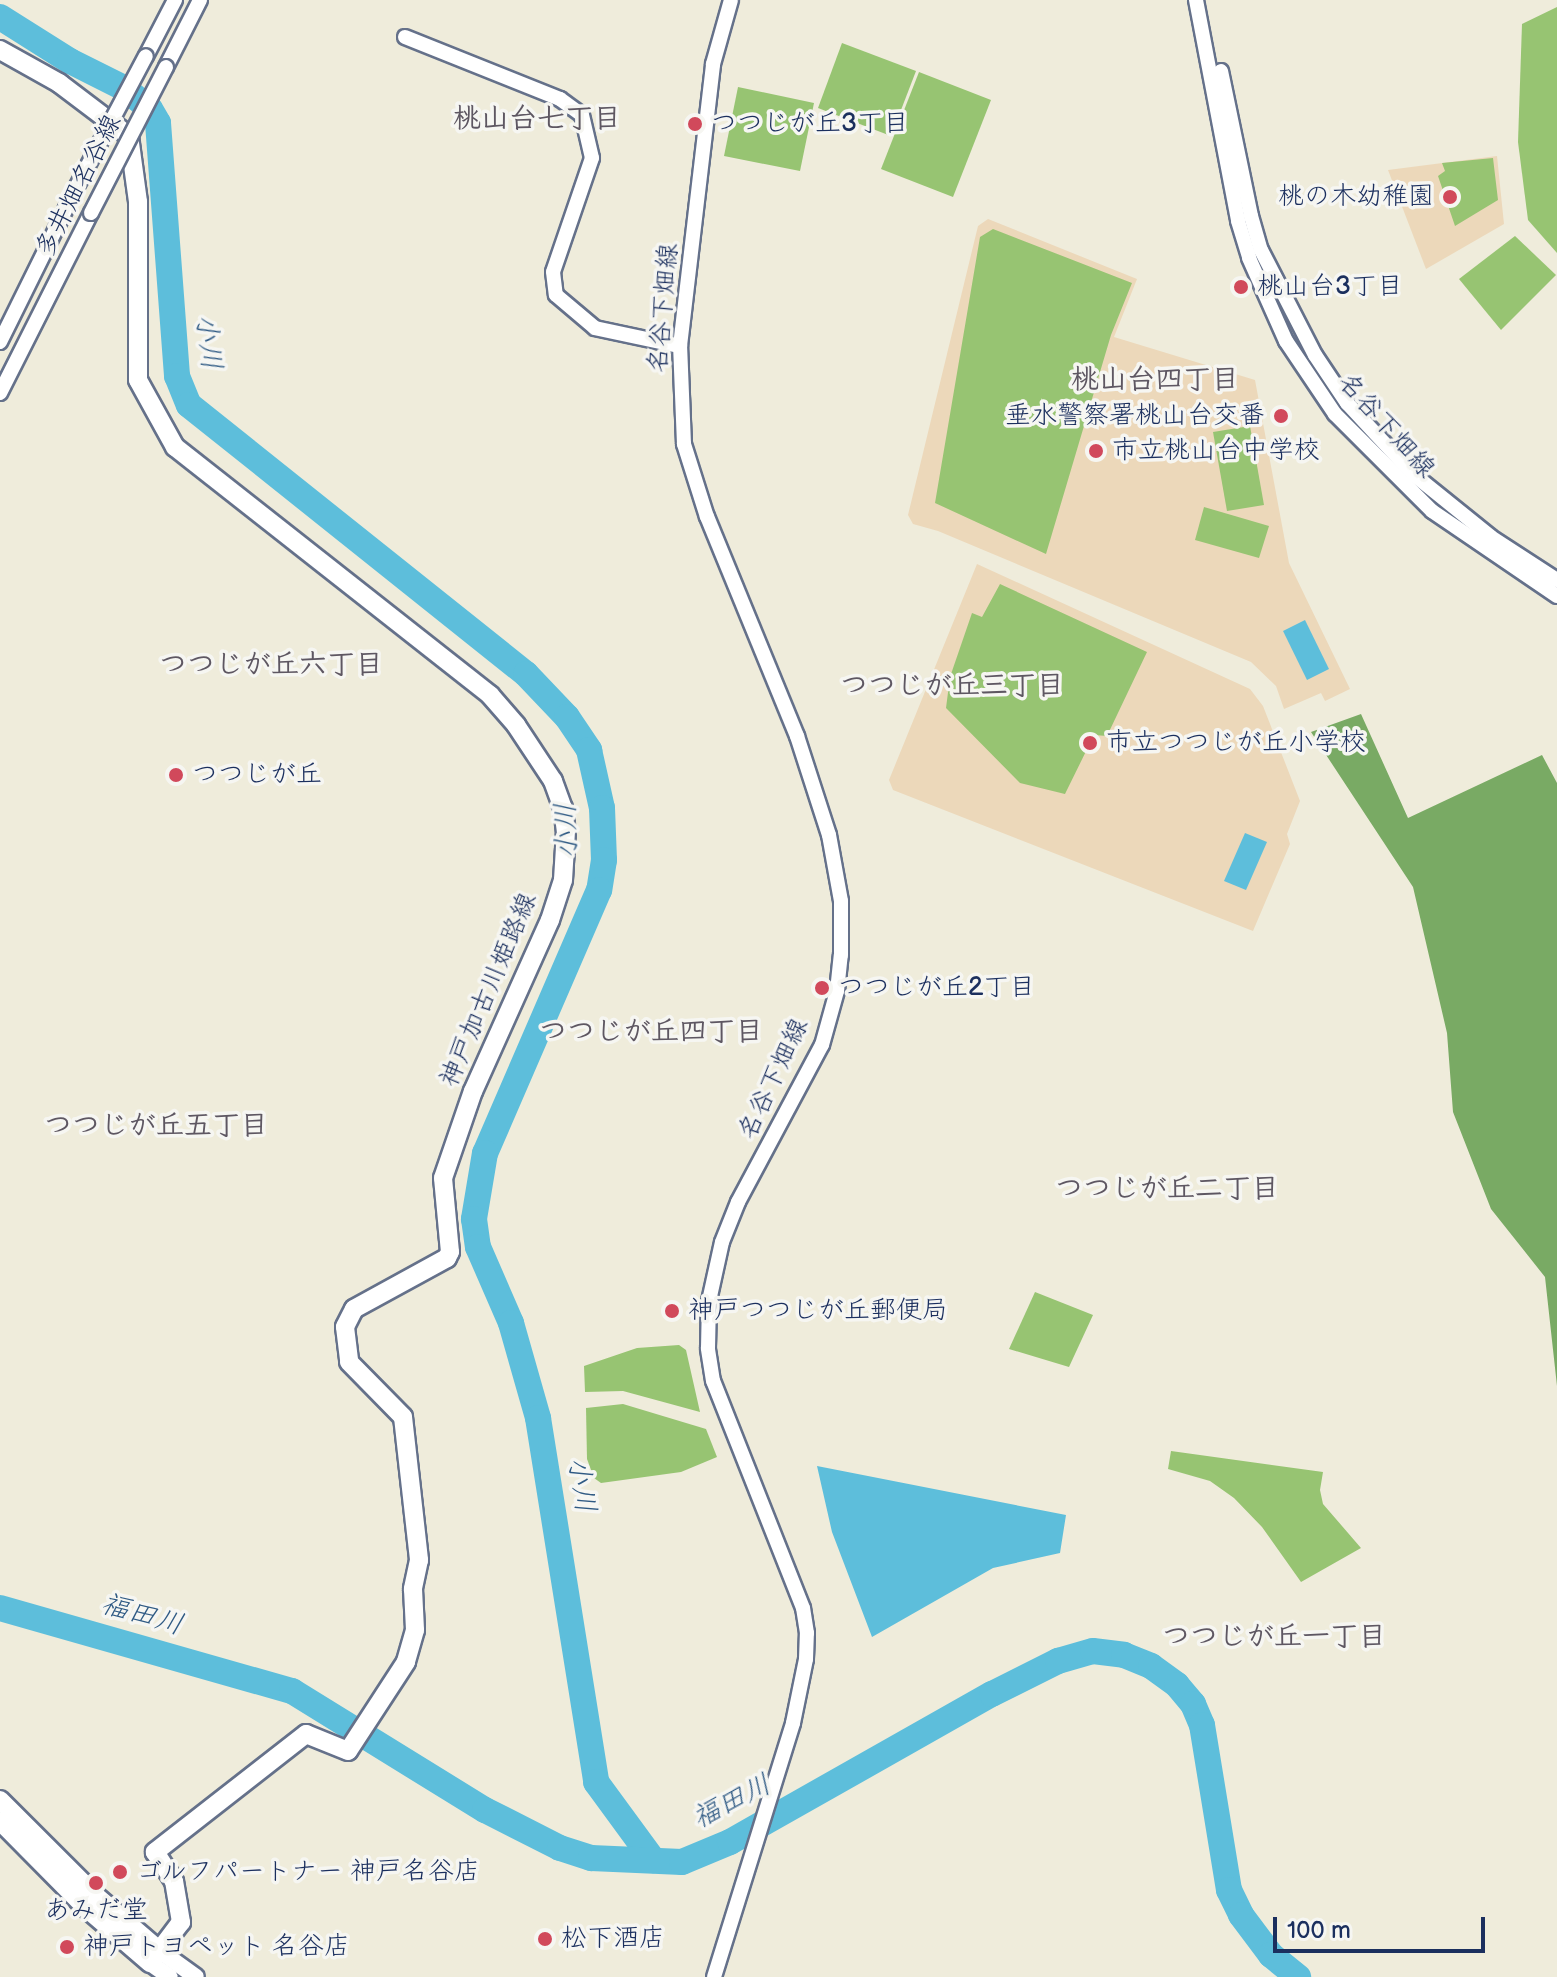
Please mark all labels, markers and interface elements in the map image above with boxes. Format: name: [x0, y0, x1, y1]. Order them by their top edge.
district label: 桃山台七丁目: [453, 102, 621, 136]
place label: つつじが丘3丁目: [711, 108, 909, 140]
street label: 多井畑名谷線: [30, 109, 128, 263]
marker: つつじが丘3丁目: [686, 115, 704, 133]
place label: 桃の木幼稚園: [1278, 181, 1434, 213]
marker: 桃の木幼稚園: [1441, 188, 1459, 206]
street label: 名谷下畑線: [643, 242, 685, 374]
place label: 桃山台3丁目: [1257, 271, 1403, 303]
marker: 桃山台3丁目: [1232, 278, 1250, 296]
water label: 小川: [188, 312, 228, 372]
district label: 桃山台四丁目: [1071, 363, 1239, 397]
street label: 名谷下畑線: [1331, 367, 1441, 485]
place label: 垂水警察署桃山台交番: [1005, 400, 1265, 432]
marker: 垂水警察署桃山台交番: [1272, 407, 1290, 425]
place label: 市立桃山台中学校: [1112, 435, 1320, 467]
marker: 市立桃山台中学校: [1087, 442, 1105, 460]
district label: つつじが丘六丁目: [159, 648, 383, 682]
district label: つつじが丘三丁目: [840, 669, 1064, 703]
place label: 市立つつじが丘小学校: [1106, 727, 1366, 759]
marker: 市立つつじが丘小学校: [1081, 734, 1099, 752]
place label: つつじが丘: [192, 759, 322, 791]
marker: つつじが丘: [167, 766, 185, 784]
water label: 小川: [549, 802, 585, 860]
street label: 神戸加古川姫路線: [434, 888, 544, 1092]
place label: つつじが丘2丁目: [838, 972, 1035, 1004]
marker: つつじが丘2丁目: [813, 979, 831, 997]
street label: 名谷下畑線: [732, 1013, 816, 1145]
district label: つつじが丘四丁目: [539, 1015, 763, 1049]
district label: つつじが丘五丁目: [44, 1109, 268, 1143]
district label: つつじが丘二丁目: [1055, 1172, 1279, 1206]
place label: 神戸つつじが丘郵便局: [688, 1295, 948, 1327]
marker: 神戸つつじが丘郵便局: [663, 1302, 681, 1320]
water label: 小川: [560, 1455, 602, 1515]
water label: 福田川: [97, 1587, 187, 1643]
district label: つつじが丘一丁目: [1162, 1620, 1386, 1654]
water label: 福田川: [687, 1768, 777, 1836]
place label: ゴルフパートナー 神戸名谷店: [136, 1856, 481, 1888]
marker: ゴルフパートナー 神戸名谷店: [111, 1863, 129, 1881]
marker: あみだ堂: [87, 1874, 105, 1892]
place label: あみだ堂: [44, 1895, 148, 1927]
scale bar: [1277, 1901, 1489, 1951]
text: 100 m: [1287, 1916, 1351, 1945]
place label: 松下酒店: [561, 1923, 665, 1955]
marker: 松下酒店: [536, 1930, 554, 1948]
place label: 神戸トヨペット 名谷店: [83, 1931, 350, 1963]
marker: 神戸トヨペット 名谷店: [58, 1938, 76, 1956]

